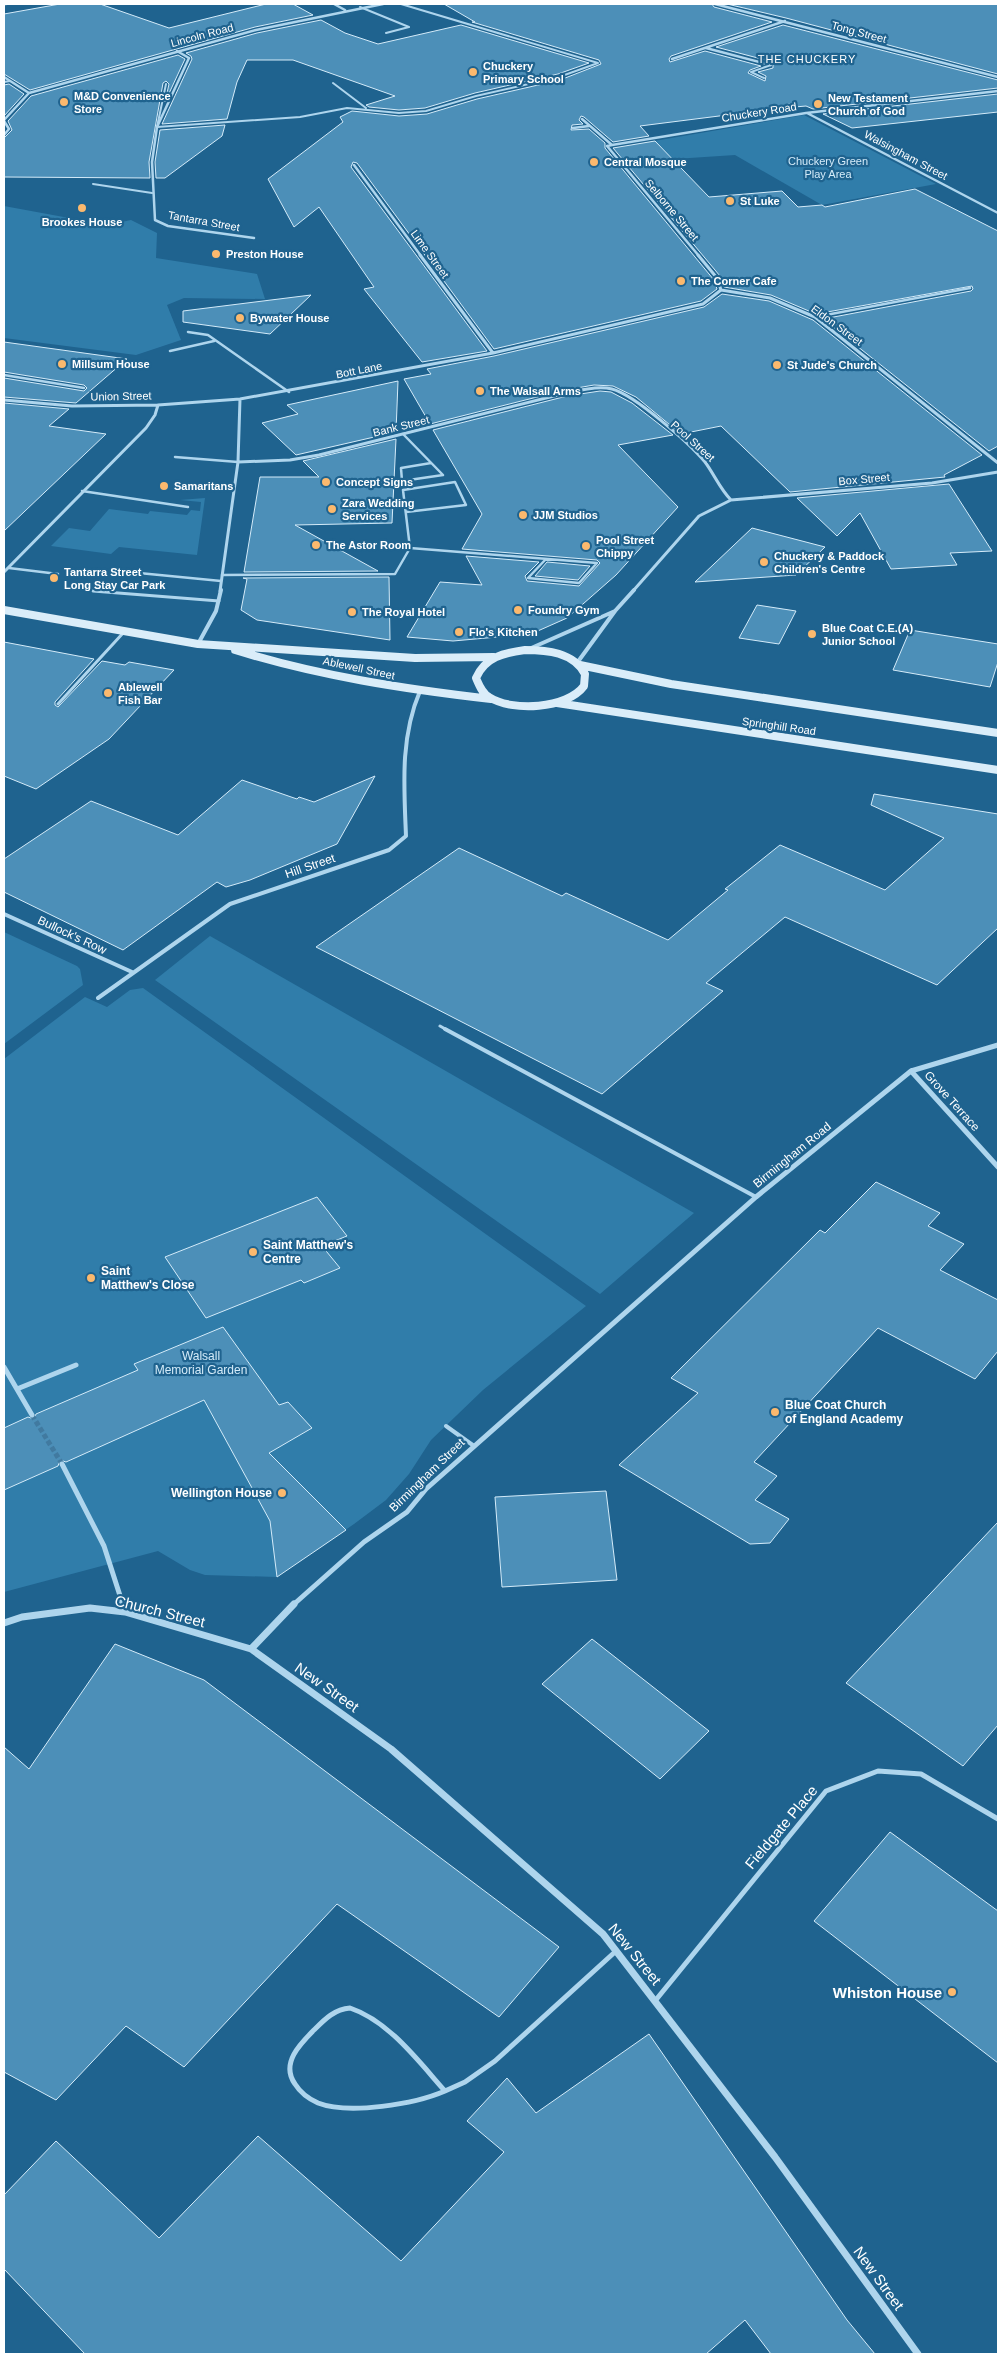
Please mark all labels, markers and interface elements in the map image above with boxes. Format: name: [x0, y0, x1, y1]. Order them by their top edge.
street label: Tong Street: [830, 19, 888, 45]
street label: Lincoln Road: [169, 21, 235, 49]
district label: THE CHUCKERY: [758, 53, 856, 65]
place label: Chuckery Primary School: [483, 60, 564, 85]
marker: Chuckery Primary School: [467, 66, 479, 78]
place label: M&D Convenience Store: [74, 90, 171, 115]
place label: New Testament Church of God: [828, 92, 908, 117]
marker: M&D Convenience Store: [58, 96, 70, 108]
marker: New Testament Church of God: [812, 98, 824, 110]
street label: Chuckery Road: [721, 100, 797, 124]
street label: Walsingham Street: [862, 128, 950, 182]
park label: Chuckery Green Play Area: [788, 155, 868, 180]
marker: Central Mosque: [588, 156, 600, 168]
place label: Central Mosque: [604, 156, 687, 168]
street label: Selborne Street: [643, 177, 701, 243]
marker: St Luke: [724, 195, 736, 207]
place label: St Luke: [740, 195, 780, 207]
marker: Brookes House: [76, 202, 88, 214]
street label: Tantarra Street: [167, 209, 241, 233]
place label: Brookes House: [42, 216, 122, 228]
street label: Lime Street: [409, 228, 451, 280]
marker: Preston House: [210, 248, 222, 260]
place label: Preston House: [226, 248, 304, 260]
marker: The Corner Cafe: [675, 275, 687, 287]
place label: The Corner Cafe: [691, 275, 777, 287]
street label: Eldon Street: [809, 302, 865, 348]
marker: Bywater House: [234, 312, 246, 324]
place label: Bywater House: [250, 312, 329, 324]
marker: Millsum House: [56, 358, 68, 370]
place label: Millsum House: [72, 358, 150, 370]
marker: St Jude's Church: [771, 359, 783, 371]
place label: St Jude's Church: [787, 359, 877, 371]
street label: Bott Lane: [335, 360, 383, 380]
marker: The Walsall Arms: [474, 385, 486, 397]
place label: The Walsall Arms: [490, 385, 581, 397]
street label: Union Street: [90, 389, 152, 403]
street label: Bank Street: [372, 413, 430, 439]
street label: Pool Street: [669, 418, 717, 464]
street label: Box Street: [838, 471, 890, 487]
marker: Concept Signs: [320, 476, 332, 488]
place label: Concept Signs: [336, 476, 413, 488]
marker: Samaritans: [158, 480, 170, 492]
place label: Samaritans: [174, 480, 233, 492]
place label: Zara Wedding Services: [342, 497, 415, 522]
marker: Zara Wedding Services: [326, 503, 338, 515]
marker: JJM Studios: [517, 509, 529, 521]
place label: JJM Studios: [533, 509, 598, 521]
place label: Pool Street Chippy: [596, 534, 654, 559]
marker: The Astor Room: [310, 539, 322, 551]
place label: The Astor Room: [326, 539, 411, 551]
marker: Pool Street Chippy: [580, 540, 592, 552]
place label: Chuckery & Paddock Children's Centre: [774, 550, 885, 575]
marker: Chuckery & Paddock Children's Centre: [758, 556, 770, 568]
place label: Tantarra Street Long Stay Car Park: [64, 566, 166, 591]
marker: Tantarra Street Long Stay Car Park: [48, 572, 60, 584]
marker: Foundry Gym: [512, 604, 524, 616]
place label: Foundry Gym: [528, 604, 600, 616]
marker: The Royal Hotel: [346, 606, 358, 618]
place label: The Royal Hotel: [362, 606, 445, 618]
place label: Blue Coat C.E.(A) Junior School: [822, 622, 913, 647]
marker: Flo's Kitchen: [453, 626, 465, 638]
place label: Flo's Kitchen: [469, 626, 538, 638]
marker: Blue Coat C.E.(A) Junior School: [806, 628, 818, 640]
street label: Ablewell Street: [322, 655, 396, 681]
place label: Ablewell Fish Bar: [118, 681, 163, 706]
marker: Ablewell Fish Bar: [102, 687, 114, 699]
street label: Springhill Road: [741, 715, 817, 737]
street label: Hill Street: [283, 851, 337, 881]
street label: Bullock's Row: [35, 913, 109, 957]
street label: Grove Terrace: [921, 1068, 983, 1134]
street label: Birmingham Road: [750, 1119, 834, 1191]
place label: Saint Matthew's Centre: [263, 1238, 354, 1266]
marker: Saint Matthew's Centre: [247, 1246, 259, 1258]
place label: Saint Matthew's Close: [101, 1264, 195, 1292]
marker: Saint Matthew's Close: [85, 1272, 97, 1284]
park label: Walsall Memorial Garden: [155, 1349, 247, 1377]
place label: Blue Coat Church of England Academy: [785, 1398, 904, 1426]
marker: Blue Coat Church of England Academy: [769, 1406, 781, 1418]
street label: Birmingham Street: [386, 1435, 468, 1515]
place label: Wellington House: [171, 1486, 272, 1500]
marker: Wellington House: [276, 1487, 288, 1499]
street label: Church Street: [113, 1592, 208, 1631]
street label: New Street: [292, 1659, 363, 1716]
street label: Fieldgate Place: [741, 1782, 821, 1872]
street label: New Street: [605, 1920, 665, 1989]
place label: Whiston House: [833, 1984, 942, 2001]
marker: Whiston House: [946, 1986, 958, 1998]
street label: New Street: [850, 2243, 908, 2314]

